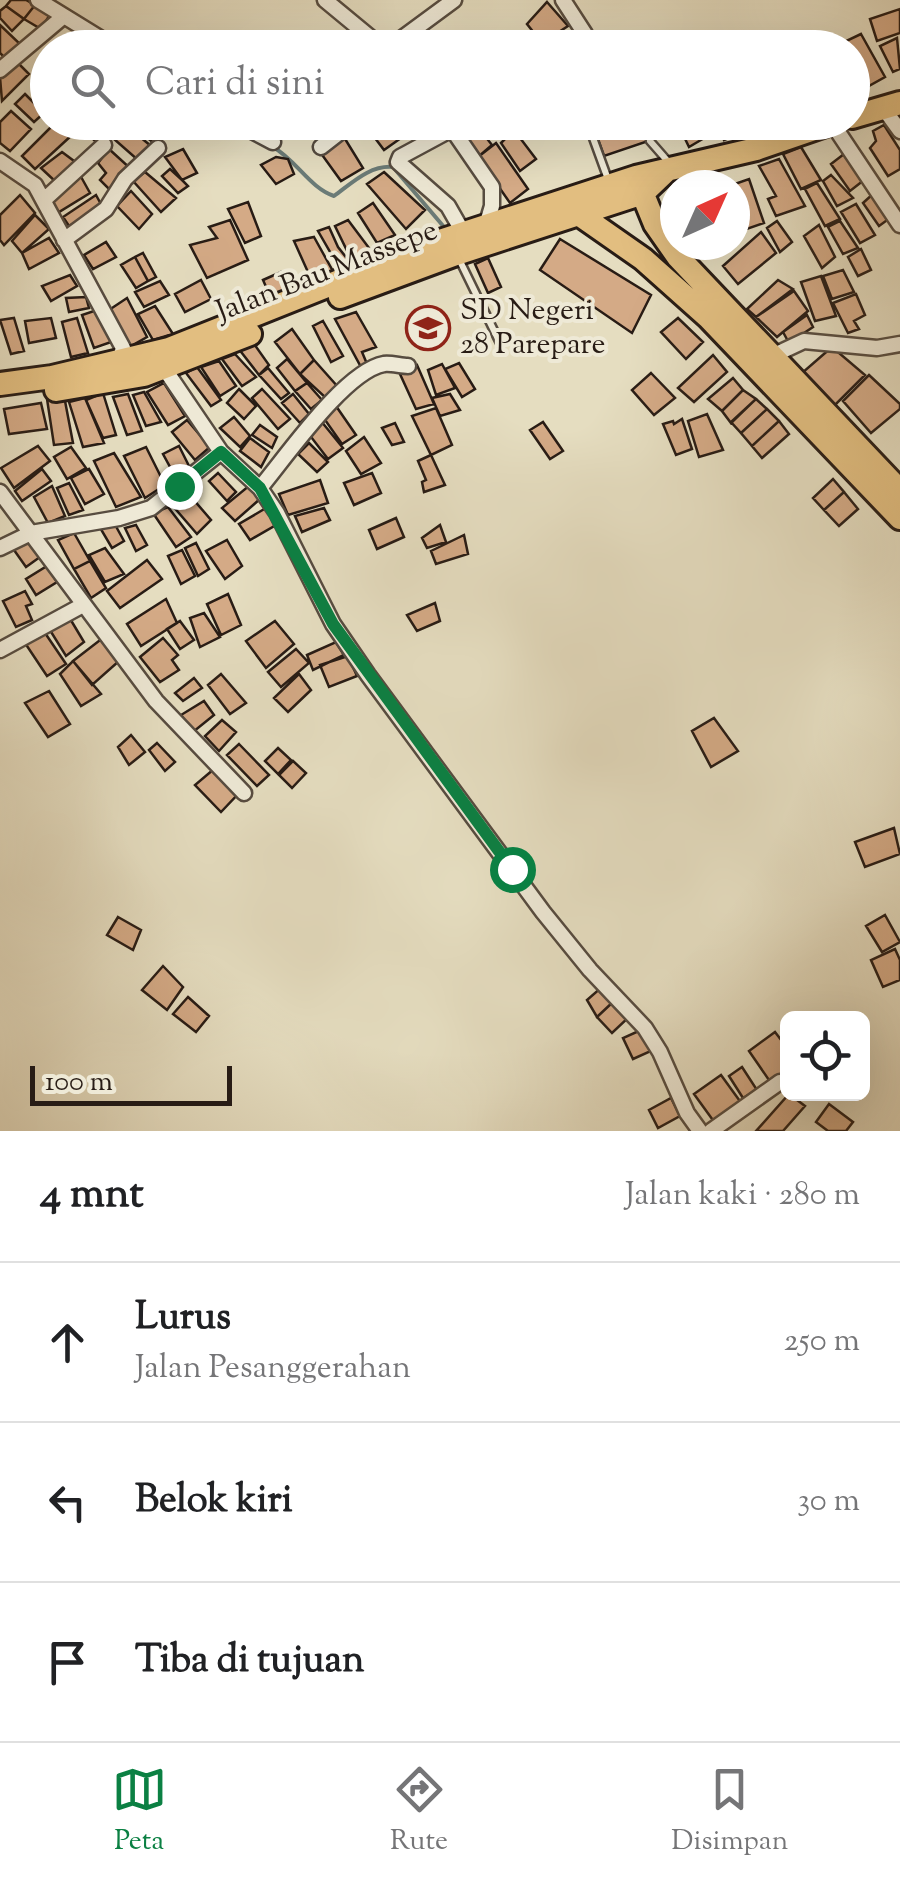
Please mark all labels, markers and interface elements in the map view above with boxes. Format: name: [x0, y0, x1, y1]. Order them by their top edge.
search box: [30, 30, 870, 140]
icon: search: [65, 58, 120, 113]
text: Cari di sini: [145, 58, 325, 112]
north arrow: [660, 170, 750, 260]
street label: Jalan Bau Massepe: [208, 210, 444, 335]
place label: SD Negeri 28 Parepare: [460, 290, 606, 367]
school or university icon: SD Negeri 28 Parepare: [405, 305, 451, 351]
route end: [157, 464, 203, 510]
route start: [490, 847, 536, 893]
map controls: [780, 1011, 870, 1101]
button: locate: [780, 1011, 870, 1101]
scale bar: [30, 1061, 232, 1106]
text: 100 m: [45, 1063, 113, 1103]
text: 4 mnt: [40, 1166, 144, 1226]
text: Jalan kaki · 280 m: [625, 1173, 860, 1219]
text: Lurus: [135, 1292, 231, 1346]
icon: ahead: [40, 1315, 95, 1370]
text: 250 m: [784, 1319, 860, 1365]
text: Jalan Pesanggerahan: [135, 1346, 411, 1392]
icon: left: [40, 1475, 95, 1530]
text: Belok kiri: [135, 1475, 292, 1529]
text: 30 m: [797, 1479, 860, 1525]
icon: arrive: [40, 1635, 95, 1690]
text: Tiba di tujuan: [135, 1635, 364, 1689]
tab: Peta: [112, 1762, 167, 1862]
tab: Rute: [390, 1762, 448, 1862]
tab: Disimpan: [671, 1762, 788, 1862]

